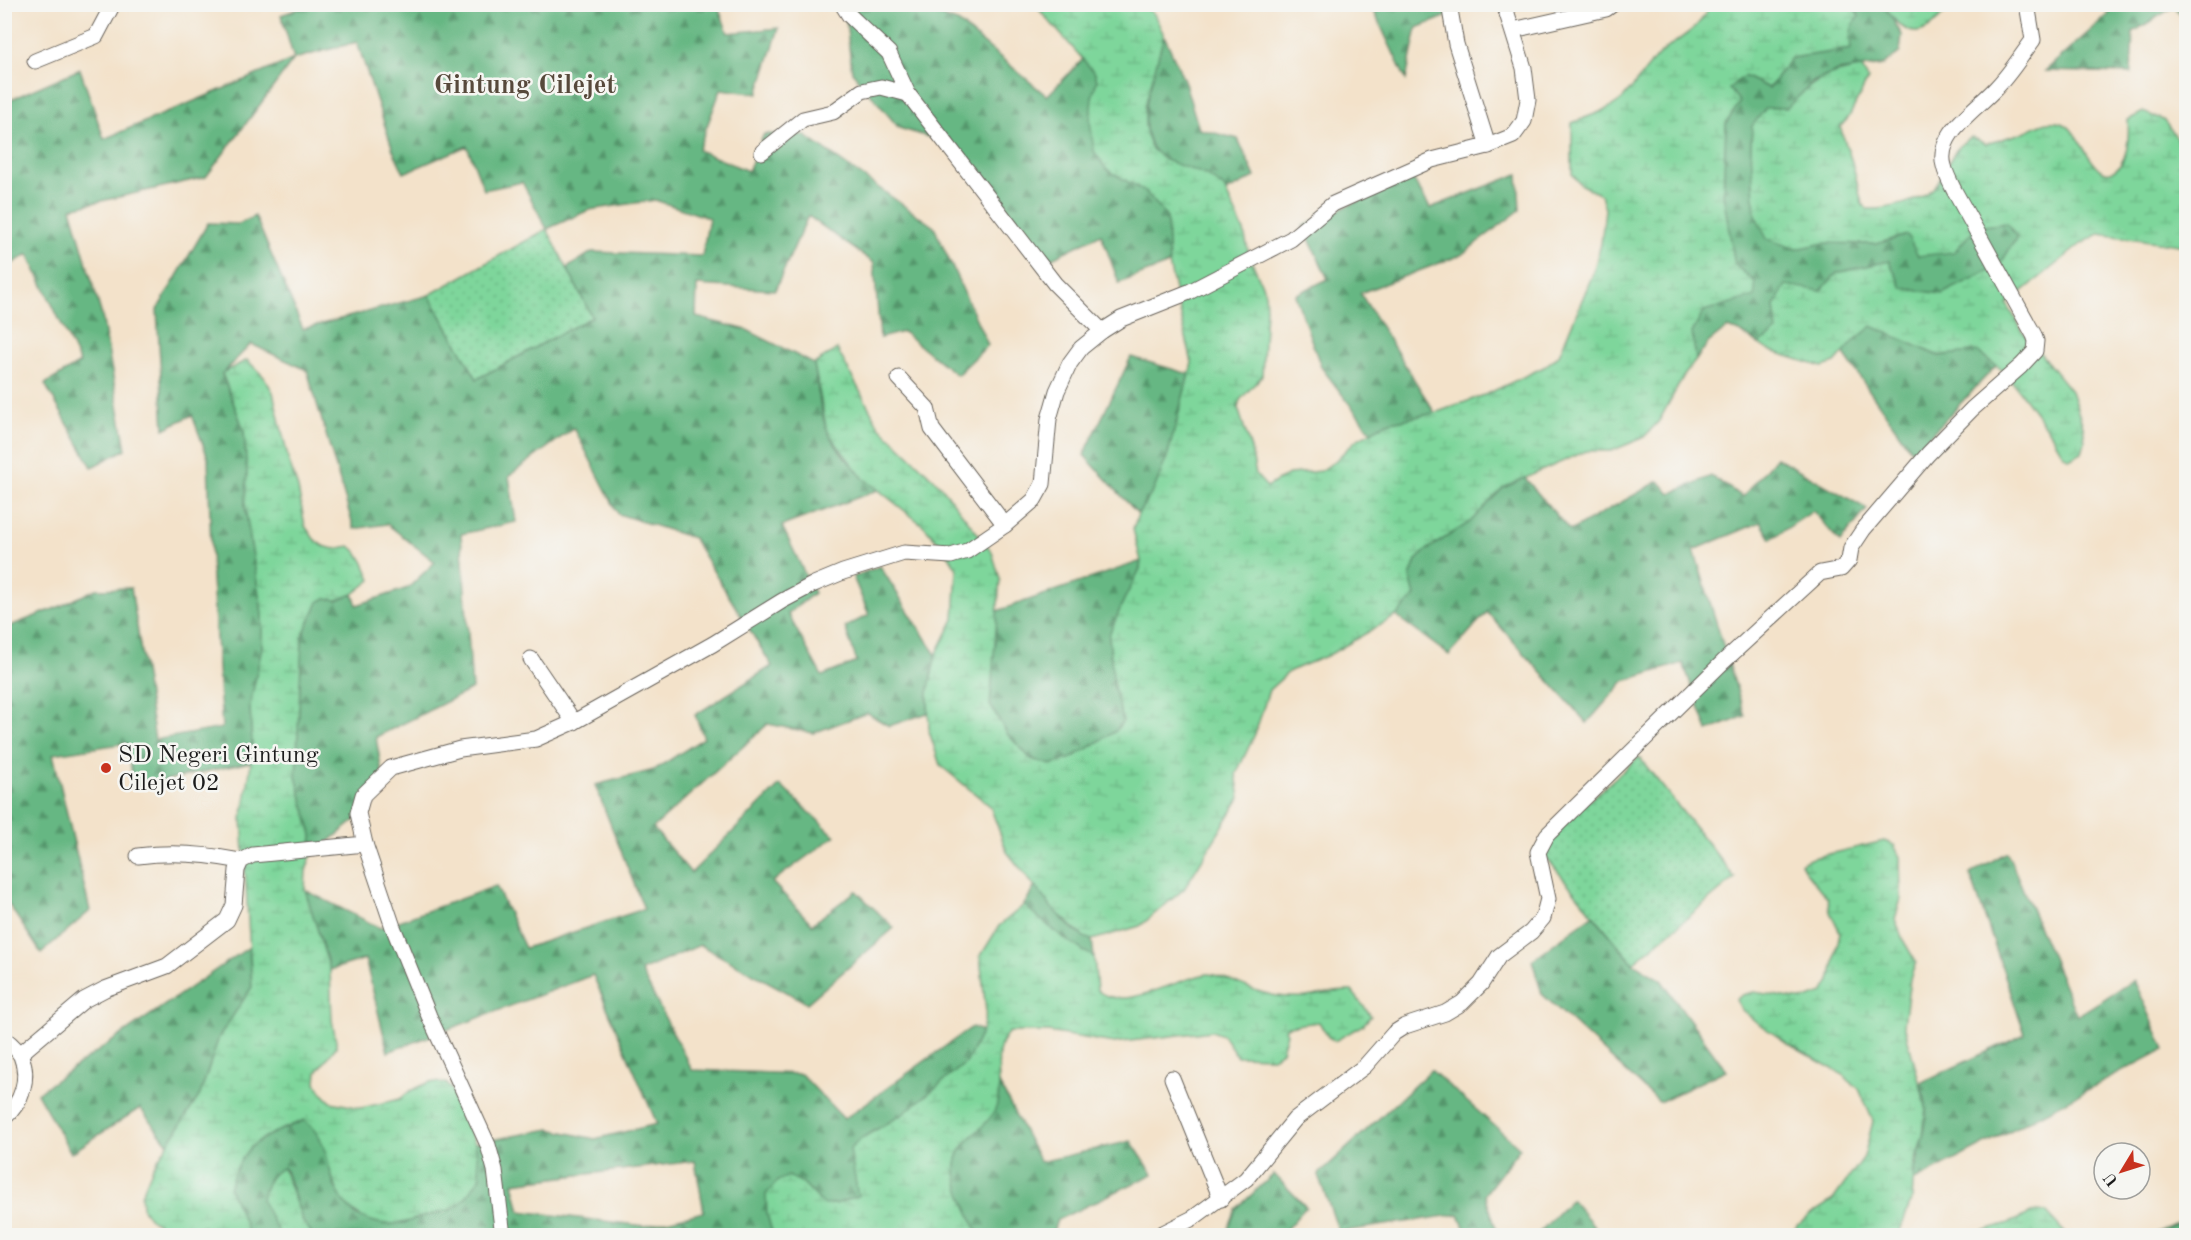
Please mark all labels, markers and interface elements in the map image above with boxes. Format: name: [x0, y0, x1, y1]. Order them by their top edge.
district label: Gintung Cilejet: [434, 72, 617, 99]
place label: SD Negeri Gintung Cilejet 02: [118, 744, 319, 796]
marker: SD Negeri Gintung Cilejet 02: [99, 761, 113, 775]
north arrow: [2092, 1141, 2152, 1201]
text: U: [2101, 1169, 2122, 1189]

